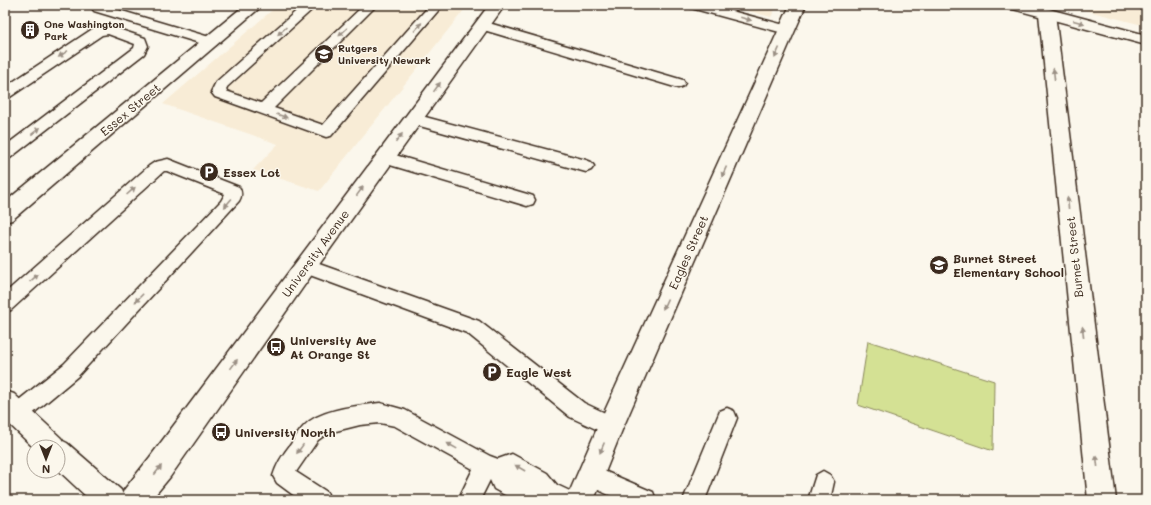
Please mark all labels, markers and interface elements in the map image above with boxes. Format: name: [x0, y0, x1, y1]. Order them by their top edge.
one-way arrow: [740, 16, 752, 22]
place label: One Washington Park: [44, 17, 125, 43]
building icon: One Washington Park: [19, 19, 41, 41]
one-way arrow: [1074, 19, 1086, 25]
one-way arrow: [413, 22, 422, 32]
one-way arrow: [277, 26, 286, 35]
one-way arrow: [338, 27, 348, 37]
place label: Rutgers University Newark: [338, 41, 431, 67]
school or university icon: Rutgers University Newark: [313, 43, 335, 65]
one-way arrow: [773, 48, 779, 60]
one-way arrow: [58, 50, 68, 58]
one-way arrow: [1051, 68, 1057, 80]
street label: Essex Street: [96, 79, 164, 139]
one-way arrow: [433, 82, 441, 93]
one-way arrow: [277, 114, 289, 120]
one-way arrow: [30, 126, 41, 135]
one-way arrow: [395, 133, 404, 144]
parking icon: Essex Lot: [198, 161, 220, 183]
place label: Essex Lot: [223, 164, 280, 180]
one-way arrow: [721, 167, 727, 178]
one-way arrow: [125, 186, 136, 195]
one-way arrow: [356, 186, 365, 197]
one-way arrow: [1065, 197, 1072, 209]
one-way arrow: [224, 198, 233, 209]
street label: University Avenue: [278, 206, 352, 300]
street label: Eagles Street: [664, 212, 712, 292]
street label: Burnet Street: [1062, 216, 1086, 298]
place label: Burnet Street Elementary School: [953, 250, 1064, 280]
school or university icon: Burnet Street Elementary School: [928, 254, 950, 276]
one-way arrow: [29, 273, 39, 282]
one-way arrow: [134, 293, 144, 303]
one-way arrow: [662, 298, 668, 310]
one-way arrow: [1080, 326, 1086, 338]
place label: University Ave At Orange St: [290, 332, 376, 362]
bus stop icon: University Ave At Orange St: [265, 336, 287, 358]
one-way arrow: [230, 359, 238, 370]
parking icon: Eagle West: [481, 361, 503, 383]
place label: Eagle West: [506, 364, 572, 380]
bus stop icon: University North: [210, 421, 232, 443]
place label: University North: [235, 424, 336, 440]
north arrow: [26, 439, 66, 479]
one-way arrow: [446, 443, 457, 449]
one-way arrow: [598, 443, 604, 455]
one-way arrow: [296, 444, 304, 454]
one-way arrow: [1094, 455, 1101, 467]
text: N: [42, 462, 50, 477]
one-way arrow: [154, 464, 162, 475]
one-way arrow: [514, 465, 526, 472]

